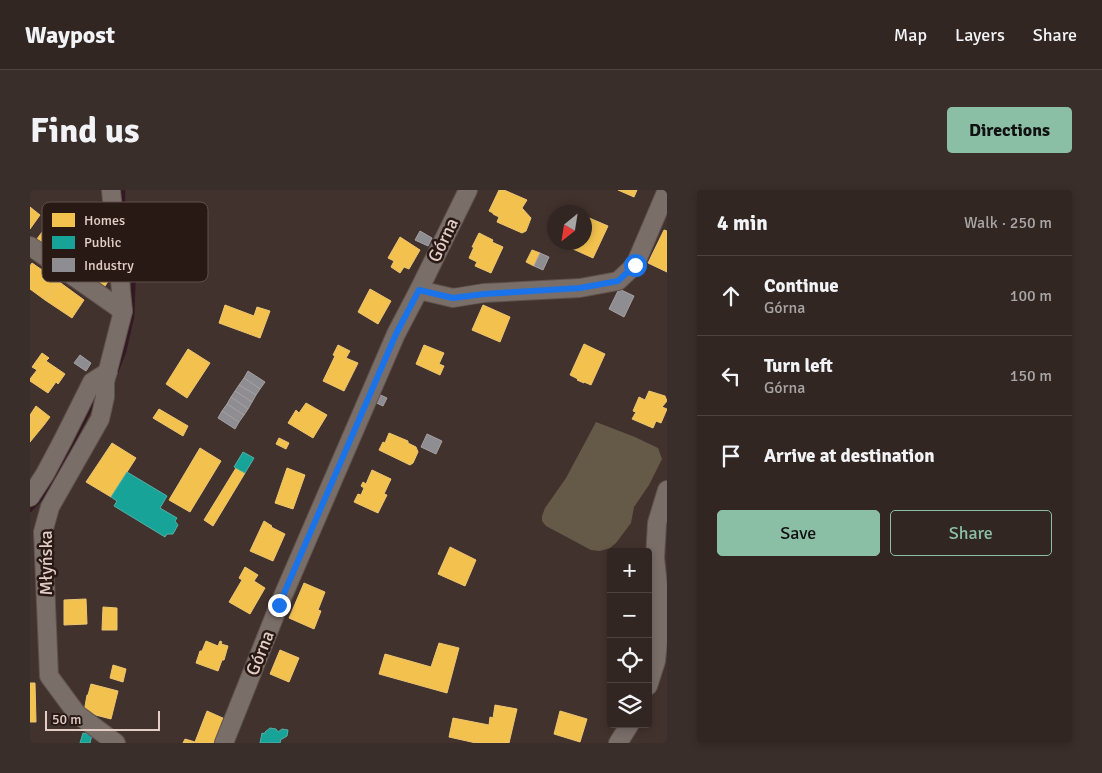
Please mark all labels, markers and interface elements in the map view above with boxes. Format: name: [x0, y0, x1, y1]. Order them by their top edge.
text: Waypost: [25, 20, 115, 50]
text: Map: [894, 24, 927, 46]
text: Layers: [955, 24, 1005, 46]
text: Share: [1033, 24, 1077, 46]
button: Directions: [947, 107, 1072, 153]
text: Find us: [30, 109, 140, 152]
legend: [42, 202, 208, 282]
north arrow: [547, 205, 592, 250]
text: 4 min: [717, 210, 768, 236]
text: Homes: [84, 212, 125, 229]
text: Walk · 250 m: [964, 213, 1052, 233]
street label: Górna: [423, 214, 463, 266]
text: Public: [84, 234, 122, 251]
route start: [624, 254, 647, 277]
text: Industry: [84, 257, 134, 274]
text: Continue: [764, 274, 839, 298]
icon: ahead: [717, 282, 745, 310]
text: 100 m: [1010, 286, 1052, 306]
text: Górna: [764, 298, 805, 318]
text: Turn left: [764, 354, 833, 378]
icon: left: [717, 362, 745, 390]
text: 150 m: [1010, 366, 1052, 386]
text: Górna: [764, 378, 805, 398]
icon: arrive: [717, 442, 745, 470]
text: Arrive at destination: [764, 444, 935, 468]
button: Save: [717, 510, 880, 556]
button: Share: [890, 510, 1052, 556]
street label: Młyńska: [35, 530, 57, 596]
map controls: [607, 548, 652, 728]
button: +: [607, 548, 652, 593]
button: −: [607, 593, 652, 638]
route end: [268, 594, 291, 617]
street label: Górna: [241, 627, 279, 679]
button: locate: [607, 638, 652, 683]
button: layers: [607, 683, 652, 728]
scale bar: [45, 708, 160, 731]
text: 50 m: [52, 711, 81, 728]

